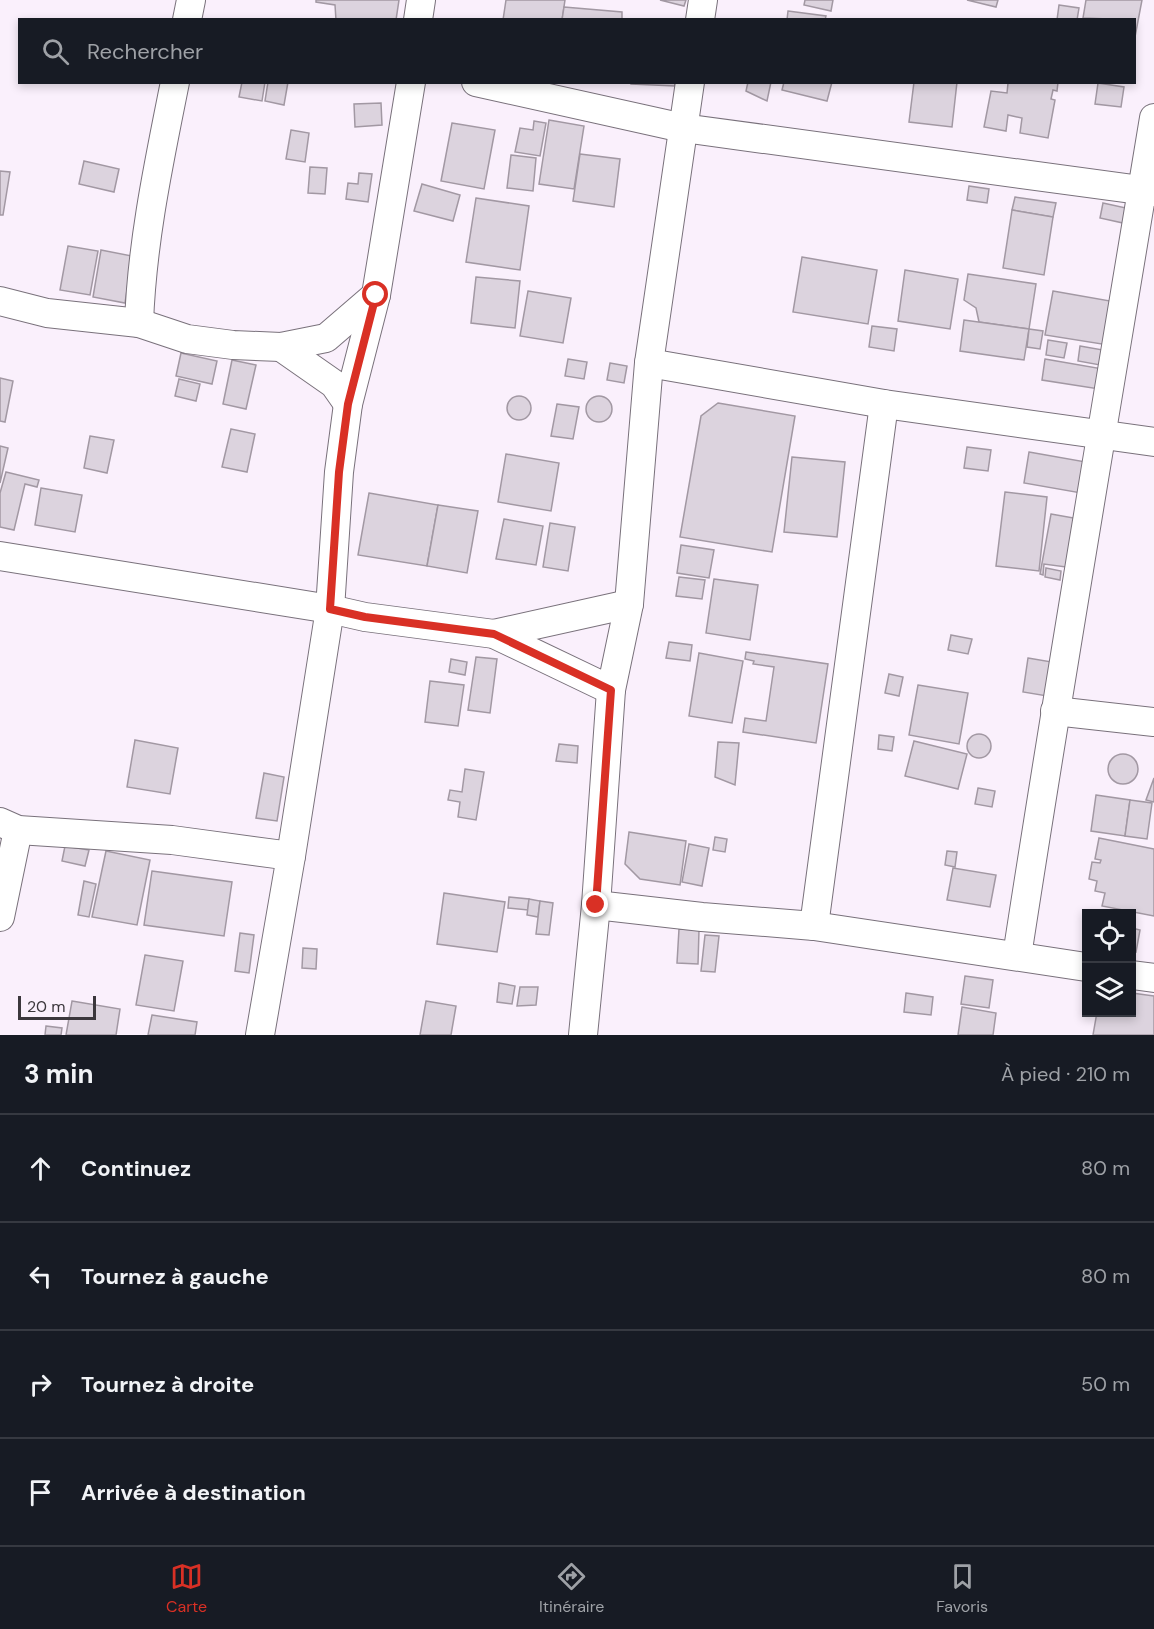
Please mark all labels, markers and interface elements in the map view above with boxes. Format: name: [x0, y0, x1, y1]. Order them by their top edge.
search box: [18, 18, 1136, 84]
icon: search: [39, 35, 72, 68]
text: Rechercher: [87, 37, 203, 66]
route start: [362, 281, 388, 307]
route end: [582, 891, 608, 917]
map controls: [1082, 909, 1136, 1017]
button: locate: [1082, 909, 1136, 963]
button: layers: [1082, 963, 1136, 1017]
scale bar: [18, 993, 96, 1020]
text: 20 m: [27, 996, 66, 1017]
text: 3 min: [24, 1057, 93, 1091]
text: À pied · 210 m: [1001, 1061, 1130, 1087]
icon: ahead: [24, 1152, 57, 1185]
text: Continuez: [81, 1154, 191, 1183]
text: 80 m: [1081, 1155, 1130, 1181]
icon: left: [24, 1260, 57, 1293]
text: Tournez à gauche: [81, 1262, 269, 1291]
text: 80 m: [1081, 1263, 1130, 1289]
icon: right: [24, 1368, 57, 1401]
text: Tournez à droite: [81, 1370, 254, 1399]
text: 50 m: [1081, 1371, 1130, 1397]
icon: arrive: [24, 1476, 57, 1509]
text: Arrivée à destination: [81, 1478, 306, 1507]
tab: Carte: [166, 1560, 207, 1617]
tab: Itinéraire: [539, 1560, 604, 1617]
tab: Favoris: [936, 1560, 988, 1617]

